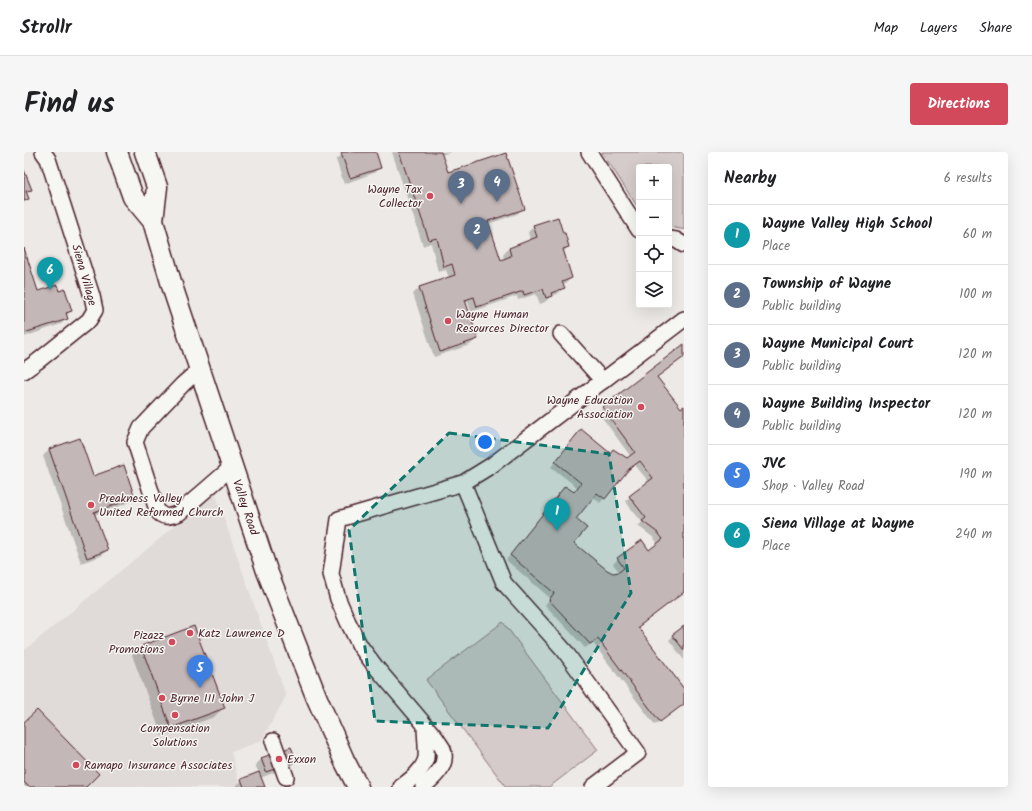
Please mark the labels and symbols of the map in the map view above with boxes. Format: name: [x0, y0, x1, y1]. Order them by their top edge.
pin: 4: [484, 169, 510, 202]
pin: 3: [448, 171, 474, 204]
place label: Wayne Tax Collector: [368, 180, 423, 213]
marker: Wayne Tax Collector: [425, 191, 435, 201]
pin: 2: [464, 217, 490, 250]
street label: Siena Village: [66, 242, 102, 309]
pin: 6: [37, 257, 63, 290]
place label: Wayne Human Resources Director: [456, 305, 550, 338]
marker: Wayne Human Resources Director: [443, 316, 453, 326]
place label: Wayne Education Association: [547, 391, 633, 424]
marker: Wayne Education Association: [636, 402, 646, 412]
your location: [475, 432, 495, 452]
street label: Valley Road: [228, 477, 264, 539]
place label: Preakness Valley United Reformed Church: [99, 489, 224, 522]
pin: 1: [544, 498, 570, 531]
marker: Preakness Valley United Reformed Church: [86, 500, 96, 510]
place label: Katz Lawrence D: [198, 624, 285, 643]
place label: Pizazz Promotions: [109, 626, 164, 659]
marker: Katz Lawrence D: [185, 628, 195, 638]
marker: Pizazz Promotions: [167, 637, 177, 647]
pin: 5: [187, 655, 213, 688]
place label: Byrne III John J: [170, 689, 255, 708]
marker: Byrne III John J: [157, 693, 167, 703]
marker: Compensation Solutions: [170, 710, 180, 720]
place label: Compensation Solutions: [140, 719, 210, 752]
place label: Exxon: [287, 750, 316, 769]
marker: Exxon: [274, 754, 284, 764]
place label: Ramapo Insurance Associates: [84, 756, 232, 775]
marker: Ramapo Insurance Associates: [71, 760, 81, 770]

